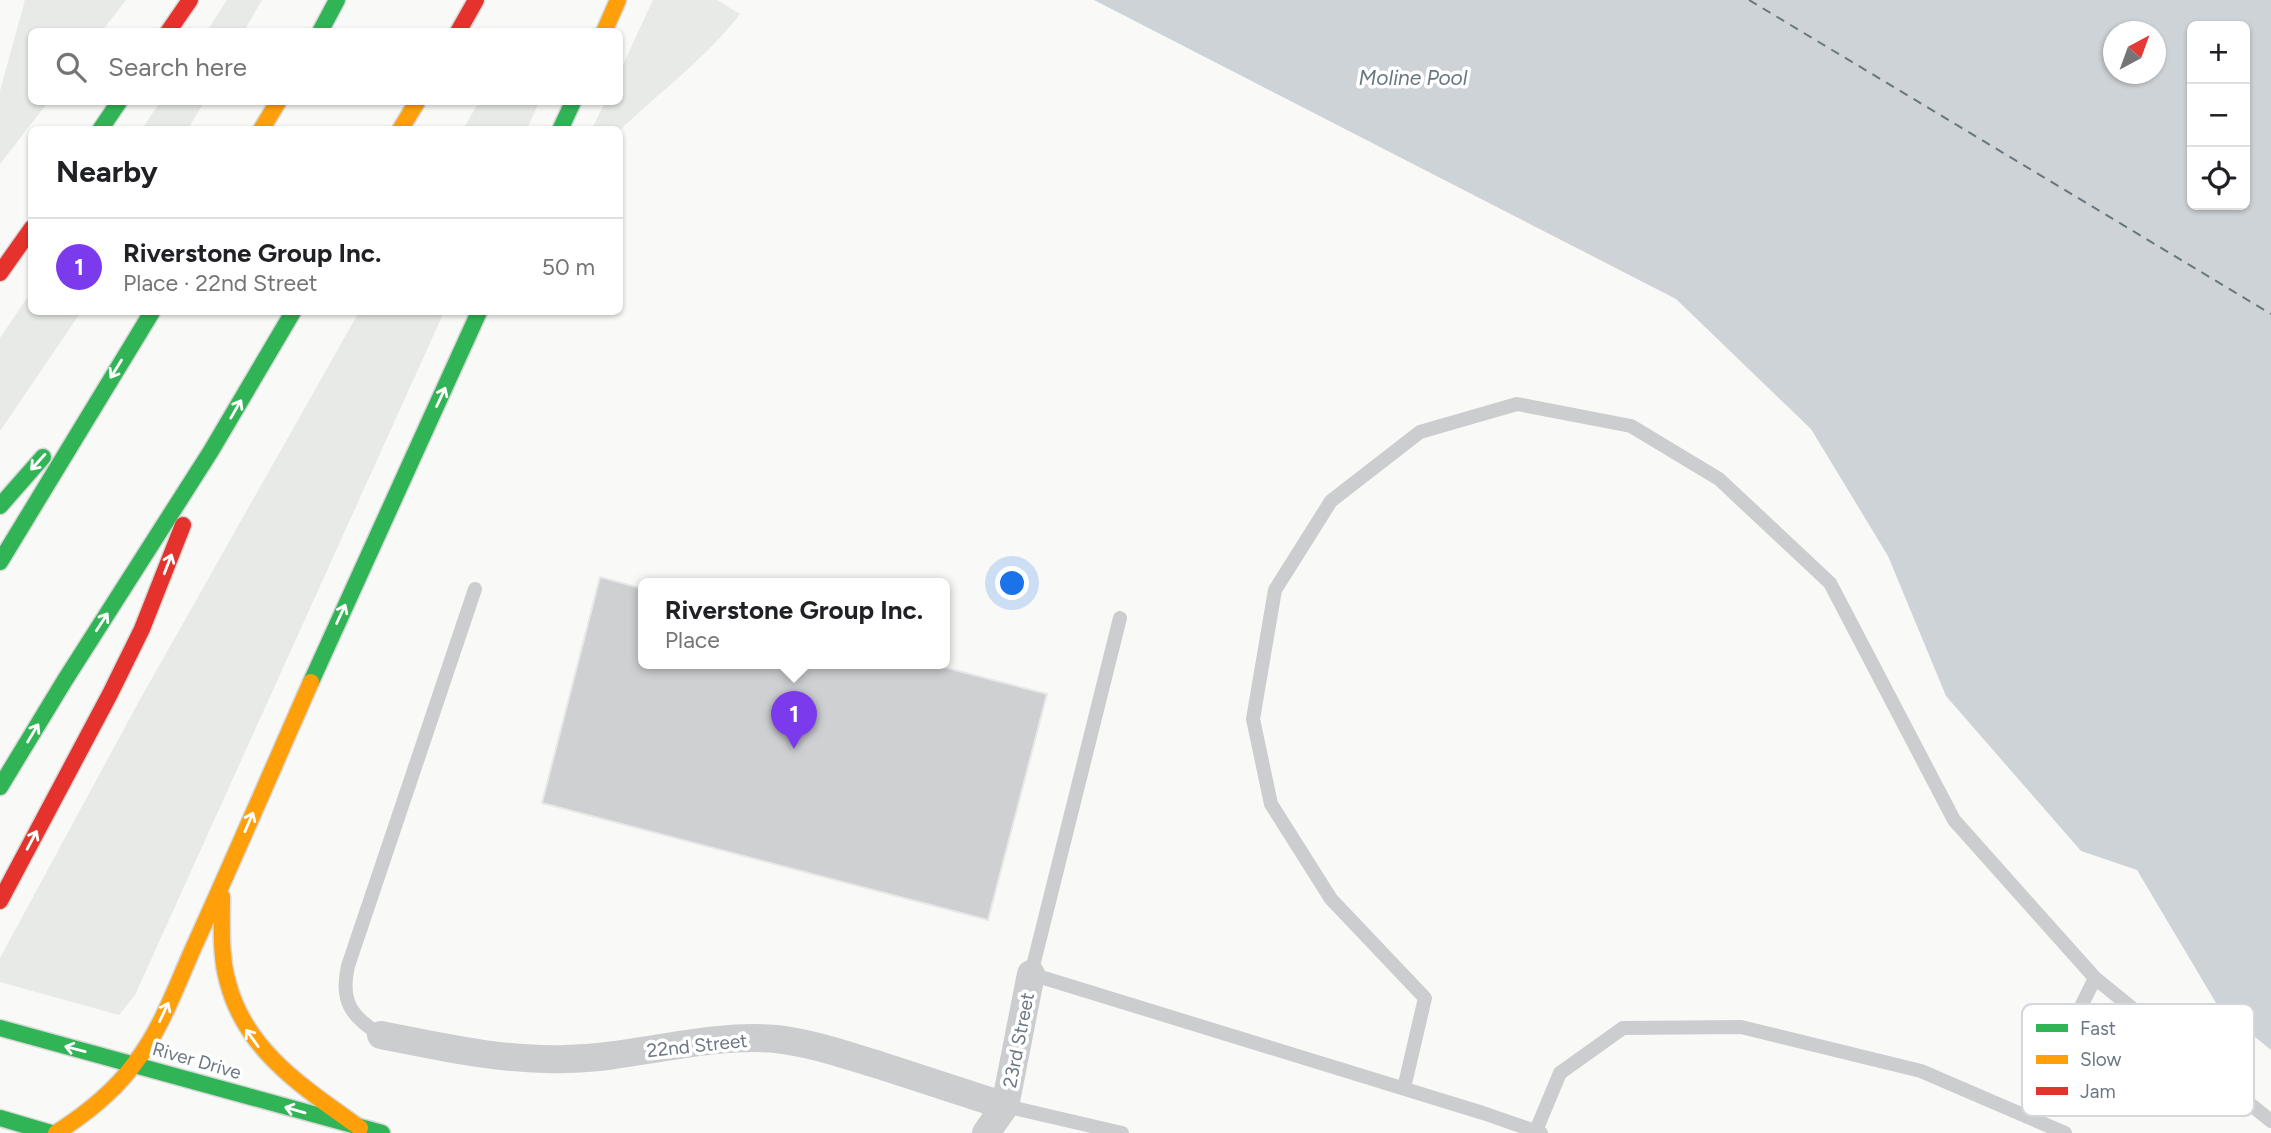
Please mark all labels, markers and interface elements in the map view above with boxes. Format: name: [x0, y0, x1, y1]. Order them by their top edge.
north arrow: [2103, 21, 2166, 84]
map controls: [2187, 21, 2250, 210]
button: +: [2187, 21, 2250, 84]
search box: [28, 28, 623, 105]
icon: search: [52, 48, 90, 86]
text: Search here: [108, 51, 247, 83]
water label: Moline Pool: [1359, 65, 1468, 90]
button: −: [2187, 84, 2250, 147]
button: locate: [2187, 147, 2250, 210]
text: Nearby: [56, 153, 158, 190]
text: Riverstone Group Inc.: [123, 237, 381, 269]
text: 1: [74, 253, 84, 281]
text: 50 m: [542, 253, 595, 281]
text: Place · 22nd Street: [123, 269, 317, 297]
one-way arrow: [108, 359, 122, 379]
one-way arrow: [434, 387, 448, 408]
one-way arrow: [229, 399, 243, 419]
one-way arrow: [30, 453, 47, 470]
one-way arrow: [162, 554, 175, 576]
your location: [995, 566, 1029, 600]
popup: [638, 578, 950, 669]
text: Riverstone Group Inc.: [665, 594, 923, 626]
one-way arrow: [334, 604, 348, 625]
one-way arrow: [94, 613, 109, 632]
text: Place: [665, 626, 720, 654]
pin: 1: [771, 691, 817, 749]
one-way arrow: [26, 724, 40, 744]
one-way arrow: [244, 812, 257, 834]
one-way arrow: [25, 831, 39, 851]
street label: 23rd Street: [998, 991, 1039, 1090]
one-way arrow: [158, 1001, 171, 1023]
legend: [2022, 1004, 2254, 1116]
text: Fast: [2080, 1017, 2116, 1040]
one-way arrow: [245, 1028, 260, 1047]
street label: 22nd Street: [646, 1029, 748, 1062]
street label: River Drive: [150, 1037, 244, 1084]
one-way arrow: [65, 1041, 87, 1054]
text: Slow: [2080, 1048, 2122, 1071]
text: Jam: [2080, 1080, 2116, 1103]
one-way arrow: [284, 1102, 306, 1115]

